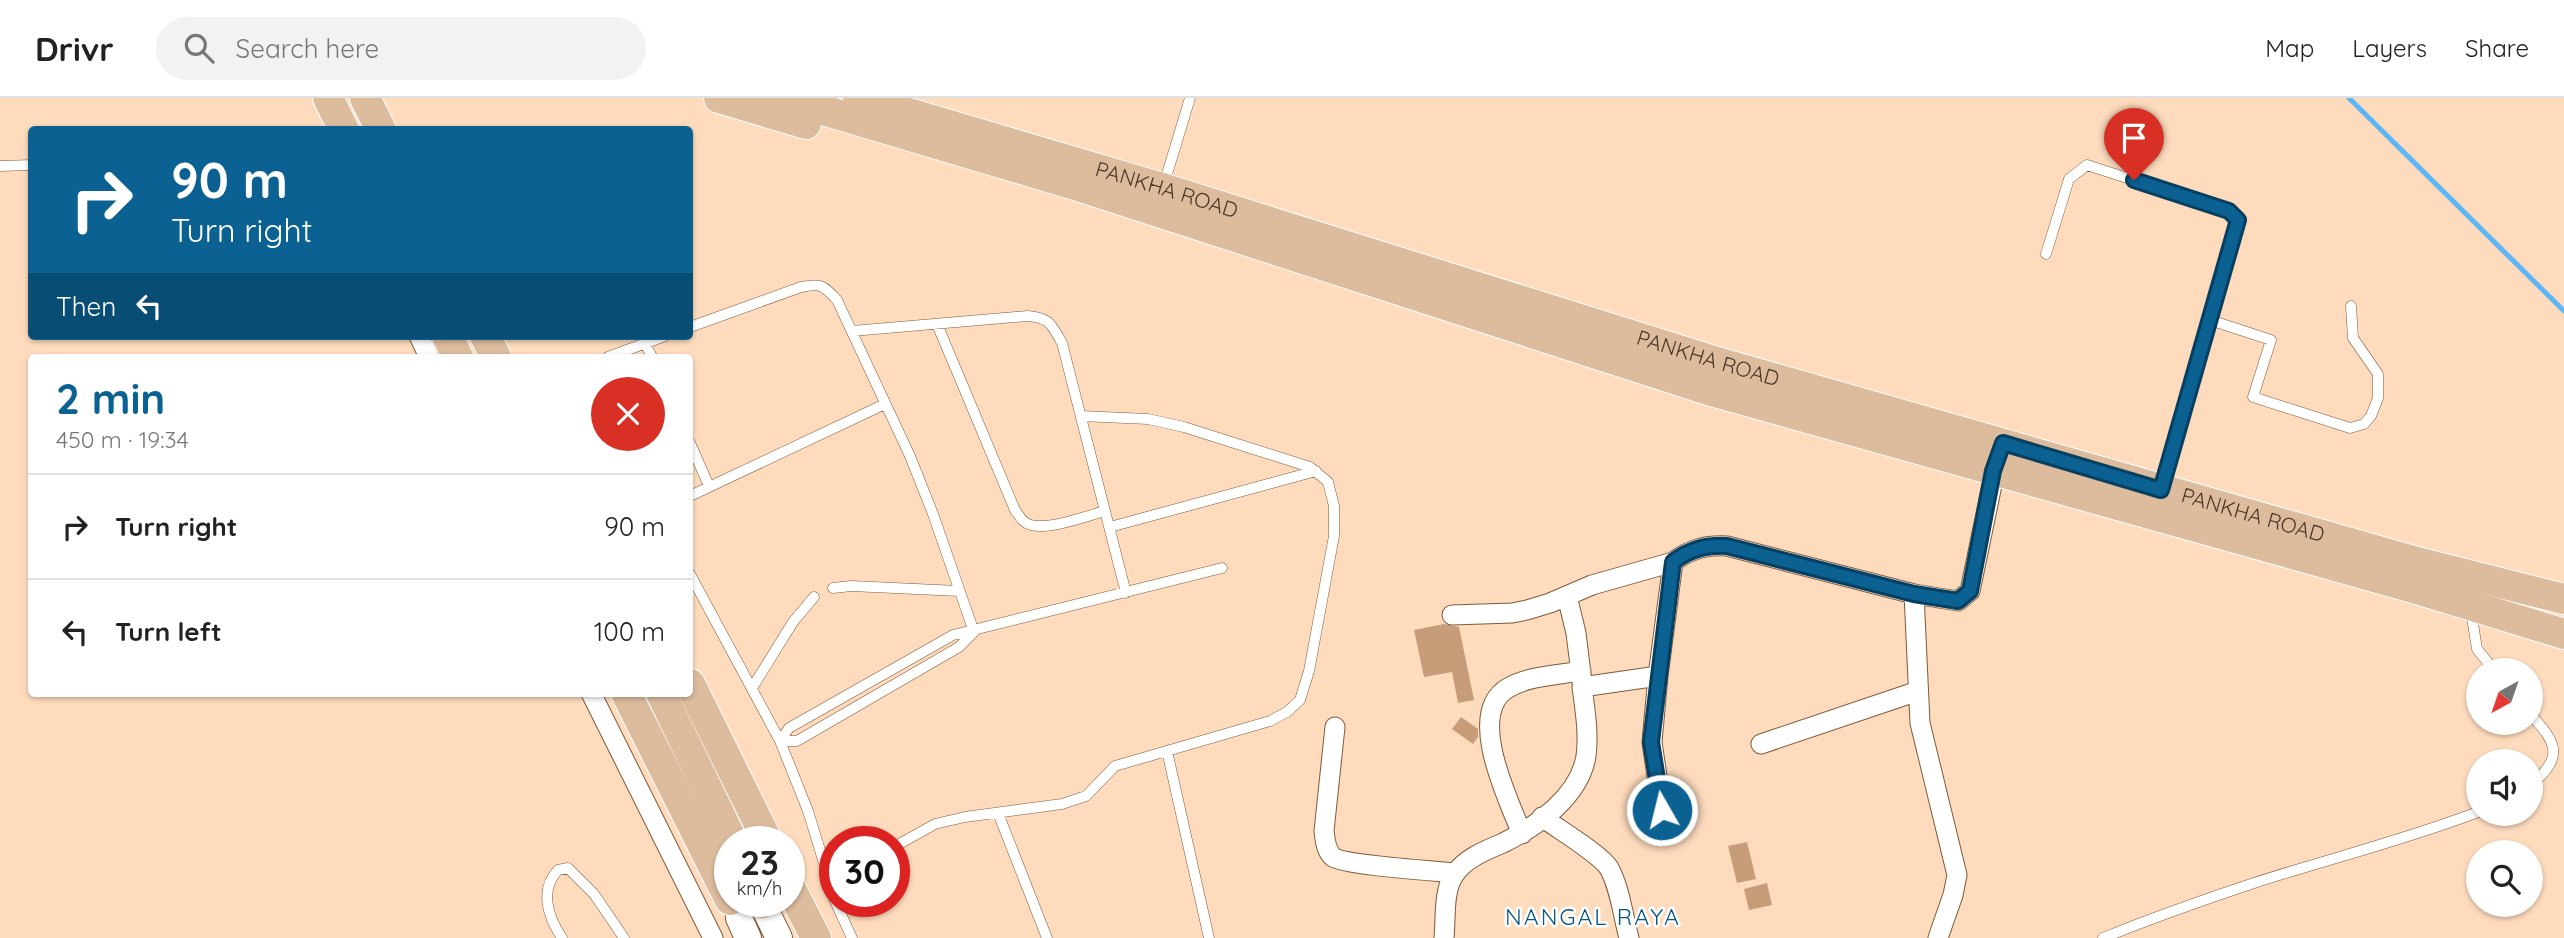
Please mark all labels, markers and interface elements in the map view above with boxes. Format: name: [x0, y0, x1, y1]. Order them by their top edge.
search box: [156, 17, 646, 80]
text: Drivr: [35, 28, 114, 69]
icon: search: [180, 29, 218, 67]
text: Search here: [236, 32, 379, 65]
text: Map: [2265, 33, 2314, 63]
text: Layers: [2352, 33, 2427, 63]
text: Share: [2465, 33, 2529, 63]
pin: [2104, 108, 2164, 180]
icon: arrive: [2115, 119, 2153, 157]
text: 90 m: [171, 149, 288, 210]
icon: right: [56, 154, 147, 245]
street label: PANKHA ROAD: [1092, 155, 1241, 223]
text: Turn right: [171, 210, 312, 250]
icon: left: [130, 287, 168, 325]
text: Then: [56, 290, 116, 323]
street label: PANKHA ROAD: [1634, 324, 1783, 391]
text: 2 min: [56, 372, 165, 425]
button: close: [591, 377, 665, 451]
text: 450 m · 19:34: [56, 425, 189, 454]
street label: PANKHA ROAD: [2179, 481, 2328, 547]
icon: right: [56, 508, 94, 546]
text: Turn right: [115, 510, 237, 543]
text: 90 m: [604, 510, 665, 543]
icon: left: [56, 613, 94, 651]
text: Turn left: [115, 615, 222, 648]
text: 100 m: [594, 615, 665, 648]
north arrow: [2466, 658, 2543, 735]
map controls: [2466, 658, 2543, 917]
button: sound: [2466, 749, 2543, 826]
position arrow: [1625, 773, 1699, 847]
speed limit sign: 30: [819, 826, 910, 917]
text: 23: [740, 840, 779, 884]
button: search: [2466, 840, 2543, 917]
text: km/h: [737, 877, 782, 900]
district label: NANGAL RAYA: [1505, 902, 1681, 931]

